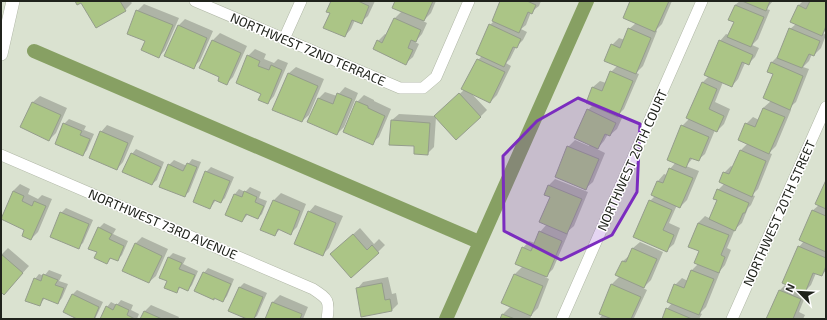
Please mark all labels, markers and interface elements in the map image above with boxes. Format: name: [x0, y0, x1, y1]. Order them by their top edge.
street label: NORTHWEST 72ND TERRACE: [228, 9, 388, 89]
street label: NORTHWEST 20TH COURT: [594, 86, 671, 233]
street label: NORTHWEST 20TH STREET: [740, 137, 818, 289]
street label: NORTHWEST 73RD AVENUE: [86, 185, 240, 263]
north arrow: [779, 272, 819, 312]

